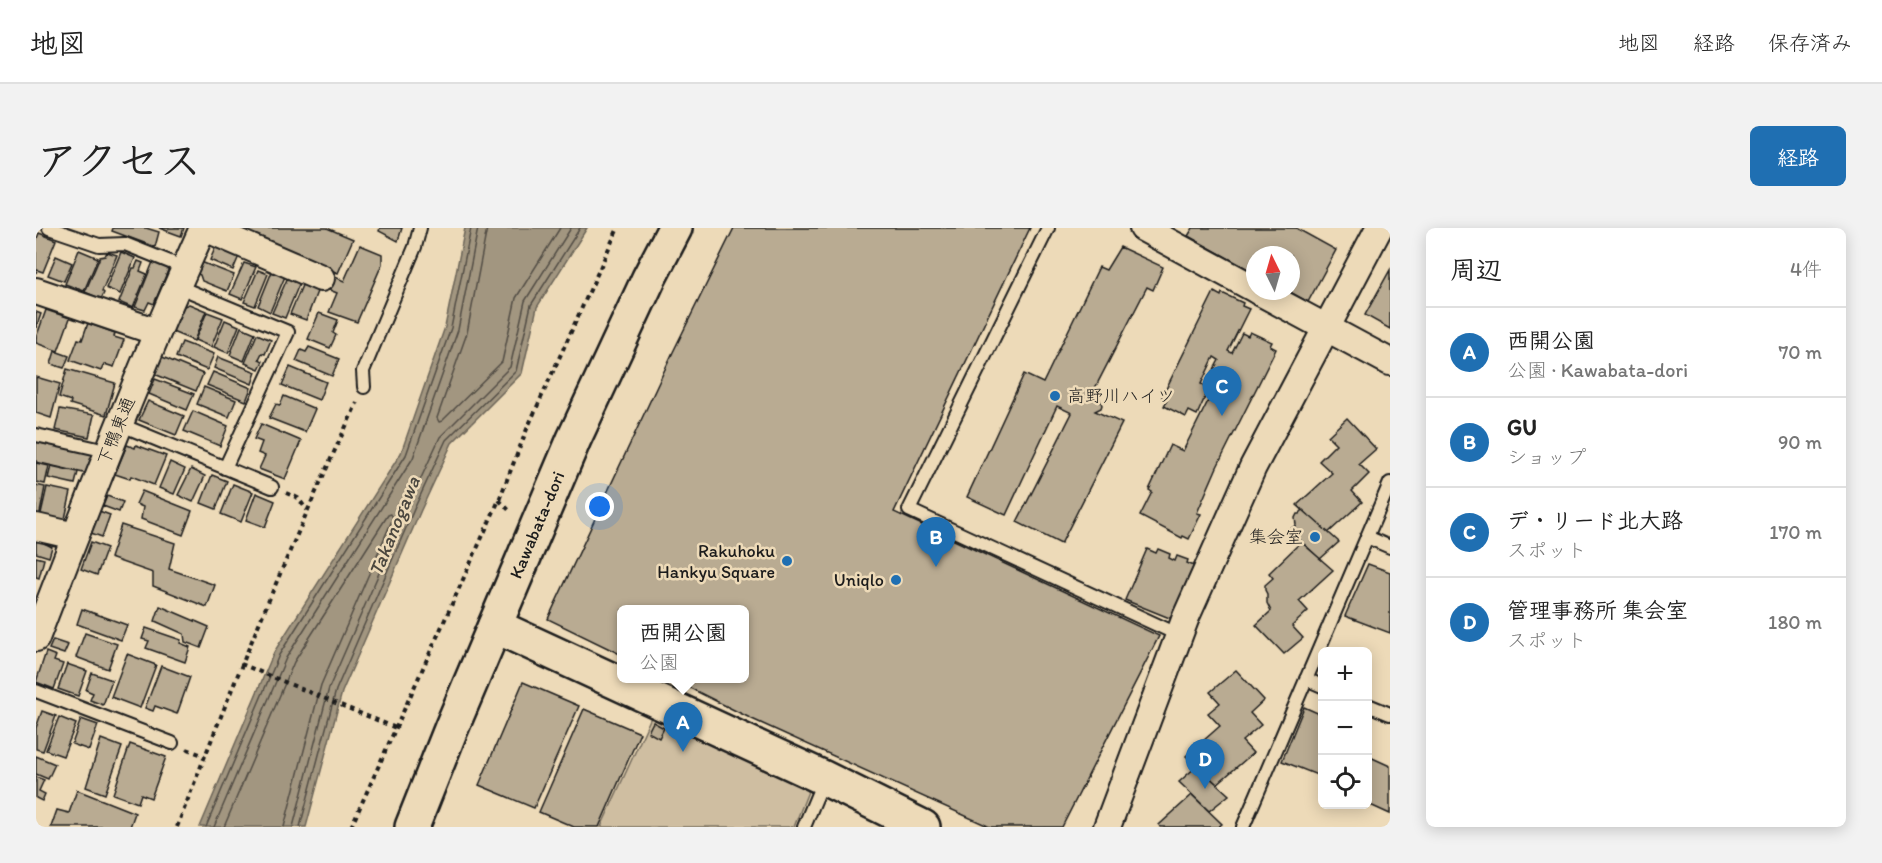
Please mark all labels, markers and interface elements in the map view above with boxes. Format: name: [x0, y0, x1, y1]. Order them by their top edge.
text: 地図: [30, 26, 86, 60]
text: 地図: [1618, 30, 1660, 55]
text: 経路: [1693, 30, 1735, 55]
text: 保存済み: [1768, 30, 1852, 55]
button: 経路: [1750, 126, 1846, 186]
text: アクセス: [36, 135, 201, 186]
north arrow: [1246, 246, 1300, 300]
text: 周辺: [1450, 254, 1502, 286]
text: 4件: [1790, 257, 1822, 281]
text: 西開公園: [1507, 327, 1595, 354]
text: A: [1463, 340, 1476, 364]
text: 70 m: [1778, 340, 1822, 364]
text: 公園 · Kawabata-dori: [1507, 358, 1688, 382]
pin: C: [1202, 366, 1242, 416]
place label: 高野川ハイツ: [1067, 385, 1175, 407]
marker: 高野川ハイツ: [1048, 389, 1062, 403]
street label: 下鴨東通: [92, 394, 140, 468]
text: GU: [1507, 414, 1537, 441]
text: B: [1463, 430, 1476, 454]
text: 90 m: [1778, 430, 1822, 454]
text: ショップ: [1507, 445, 1586, 469]
street label: Kawabata-dori: [505, 468, 569, 582]
water label: Takanogawa: [363, 472, 425, 579]
your location: [585, 492, 614, 521]
text: デ・リード北大路: [1507, 507, 1683, 534]
pin: B: [916, 518, 956, 567]
text: C: [1463, 520, 1476, 544]
text: 170 m: [1769, 520, 1822, 544]
place label: 集会室: [1249, 526, 1303, 548]
marker: 集会室: [1308, 530, 1322, 544]
text: スポット: [1507, 538, 1587, 562]
place label: Rakuhoku Hankyu Square: [657, 540, 775, 583]
marker: Rakuhoku Hankyu Square: [780, 554, 794, 568]
place label: Uniqlo: [834, 569, 884, 591]
marker: Uniqlo: [889, 573, 903, 587]
text: 管理事務所 集会室: [1507, 597, 1688, 624]
popup: [617, 605, 749, 683]
text: D: [1463, 610, 1476, 634]
text: 180 m: [1768, 610, 1822, 634]
text: 西開公園: [639, 619, 727, 646]
text: スポット: [1507, 628, 1587, 652]
map controls: [1318, 647, 1372, 809]
button: +: [1318, 647, 1372, 701]
text: 公園: [639, 650, 679, 674]
button: −: [1318, 701, 1372, 755]
pin: A: [664, 702, 702, 752]
pin: D: [1186, 740, 1224, 789]
button: locate: [1318, 755, 1372, 809]

